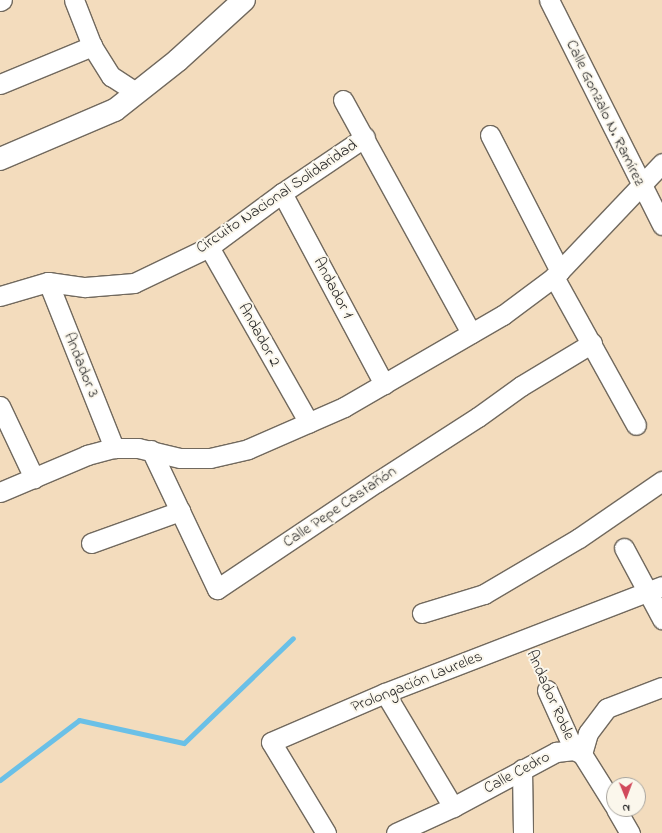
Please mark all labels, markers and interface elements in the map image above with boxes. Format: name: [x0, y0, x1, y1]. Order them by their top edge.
street label: Calle Gonzalo N. Ramírez: [561, 37, 649, 189]
street label: Circuito Nacional Solidaridad: [193, 136, 361, 258]
street label: Andador 1: [309, 254, 357, 322]
street label: Andador 2: [234, 300, 284, 370]
street label: Andador 3: [59, 330, 103, 400]
street label: Calle Pepe Castañón: [280, 462, 400, 552]
street label: Prolongación Laureles: [349, 647, 485, 717]
street label: Andador Roble: [522, 647, 578, 743]
street label: Calle Cedro: [481, 748, 553, 798]
north arrow: [606, 777, 646, 817]
text: N: [622, 800, 630, 816]

